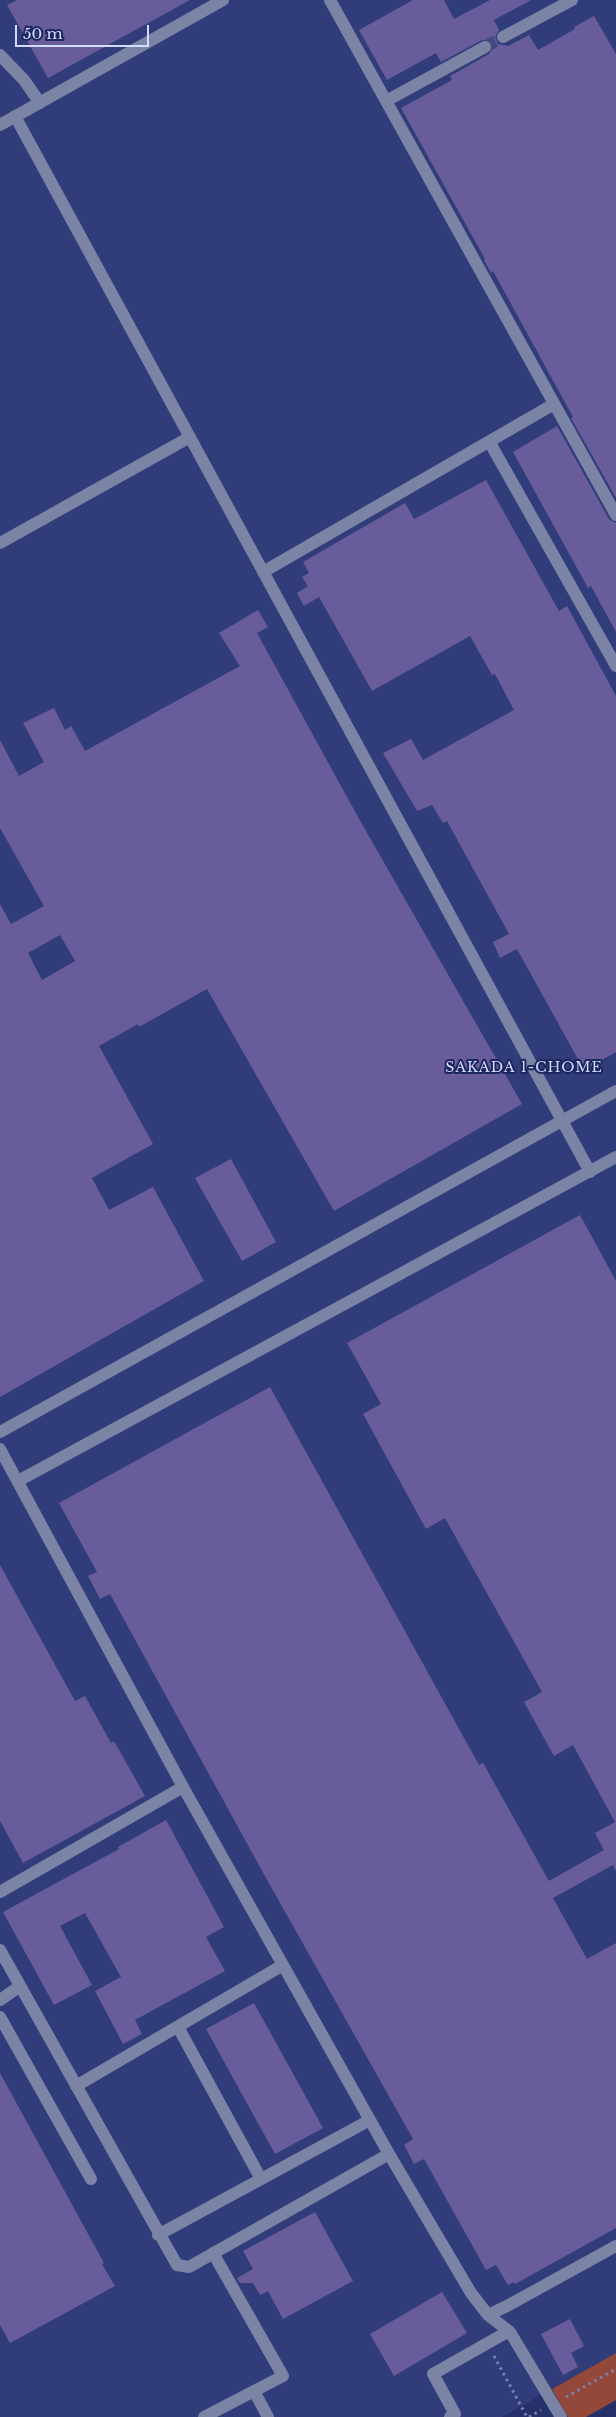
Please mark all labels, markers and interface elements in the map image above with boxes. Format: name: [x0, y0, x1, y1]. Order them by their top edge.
scale bar: [18, 15, 151, 47]
text: 50 m: [23, 24, 63, 43]
district label: SAKADA 1-CHOME: [444, 1060, 604, 1076]

